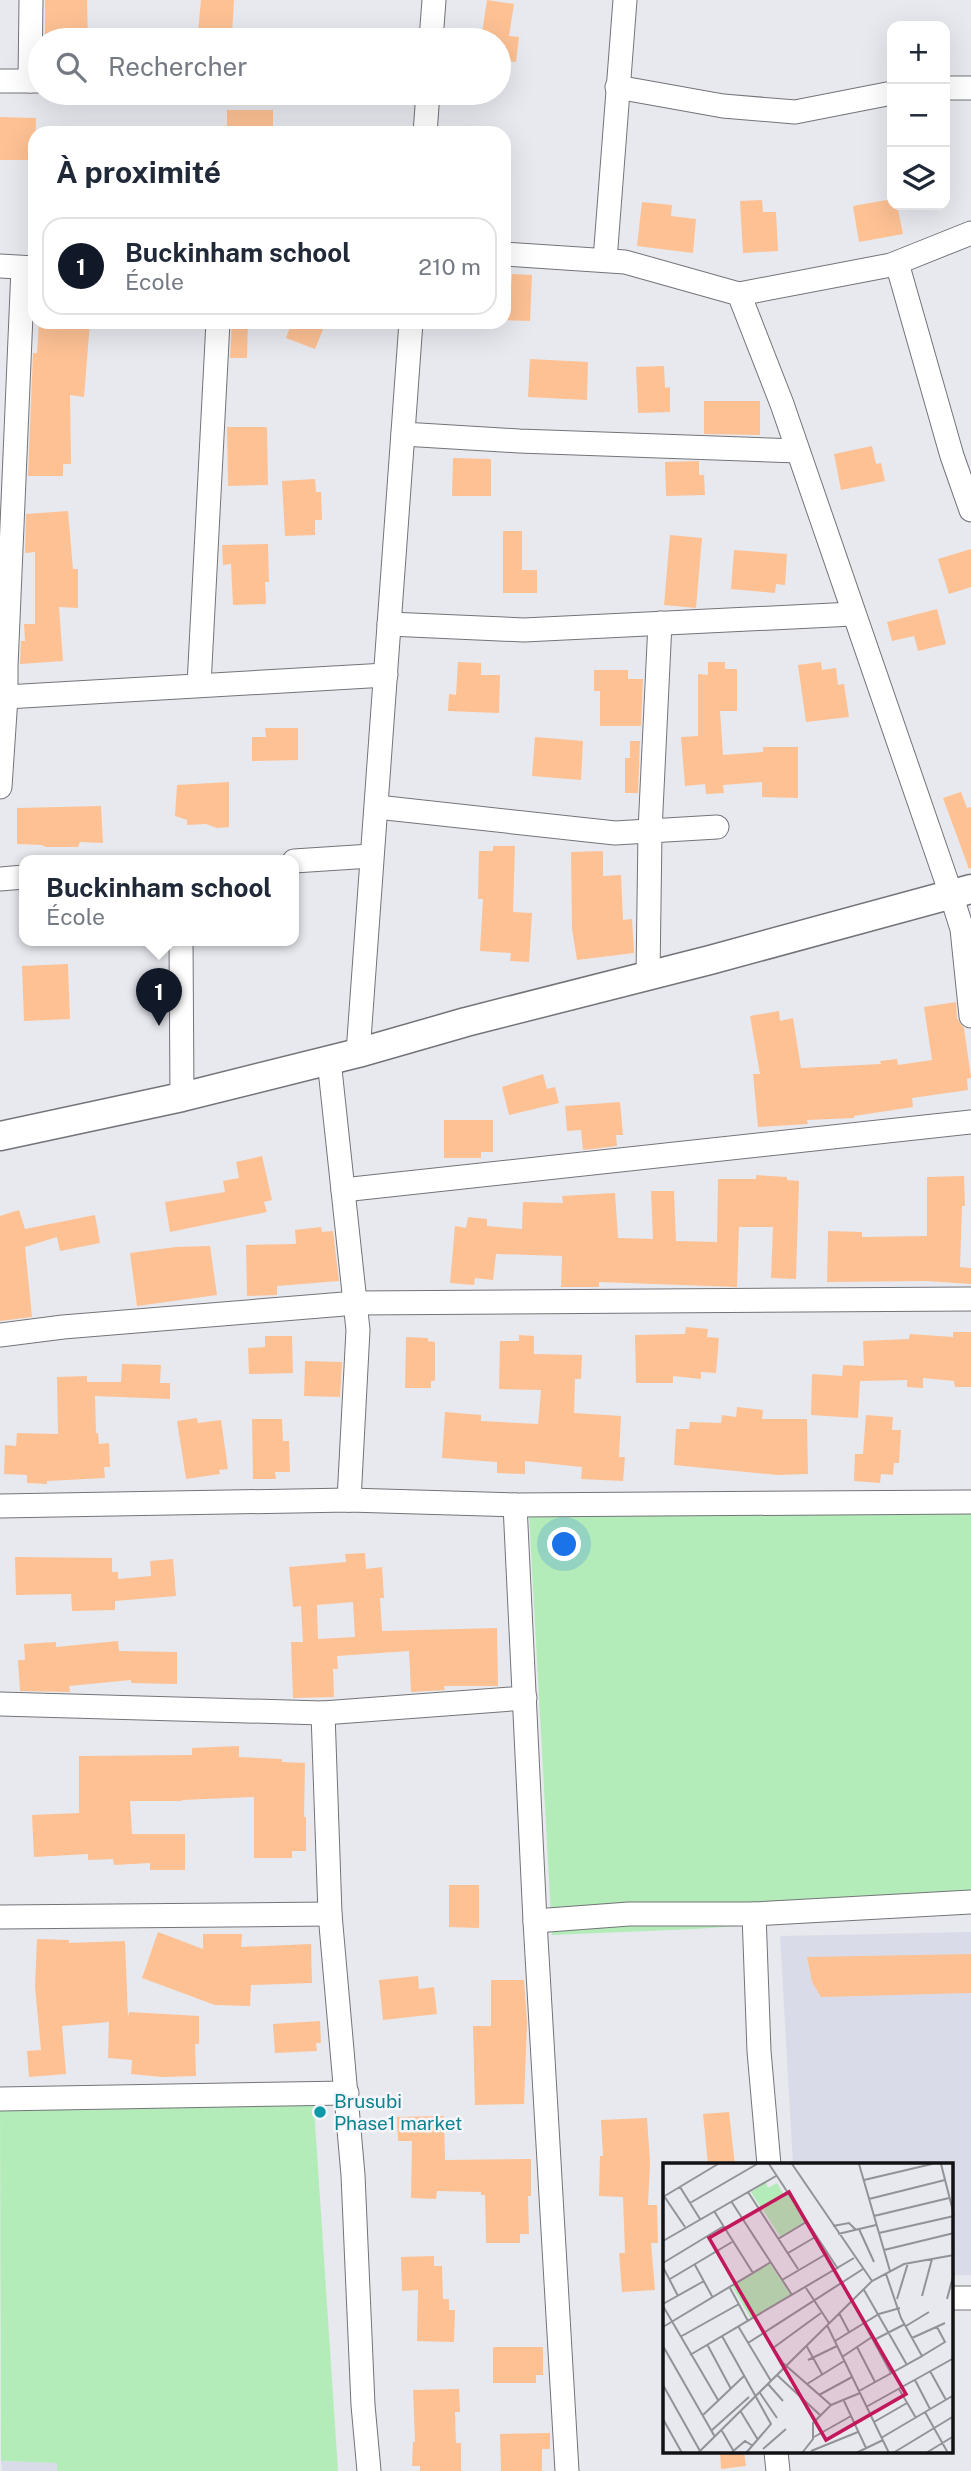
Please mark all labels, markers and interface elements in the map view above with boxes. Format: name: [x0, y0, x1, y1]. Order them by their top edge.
map controls: [887, 21, 950, 210]
button: +: [887, 21, 950, 84]
search box: [28, 28, 511, 105]
icon: search: [52, 48, 90, 86]
text: Rechercher: [108, 51, 247, 82]
button: −: [887, 84, 950, 147]
button: layers: [887, 147, 950, 210]
text: À proximité: [56, 154, 221, 190]
text: Buckinham school: [125, 237, 351, 268]
text: 1: [76, 253, 86, 280]
text: 210 m: [418, 253, 481, 280]
text: École: [125, 268, 184, 295]
popup: [19, 855, 299, 946]
text: Buckinham school: [46, 872, 272, 903]
text: École: [46, 903, 105, 930]
pin: 1: [136, 968, 182, 1026]
your location: [547, 1527, 581, 1561]
place label: Brusubi Phase1 market: [334, 2090, 462, 2134]
marker: Brusubi Phase1 market: [312, 2104, 328, 2120]
inset map: [663, 2163, 954, 2454]

